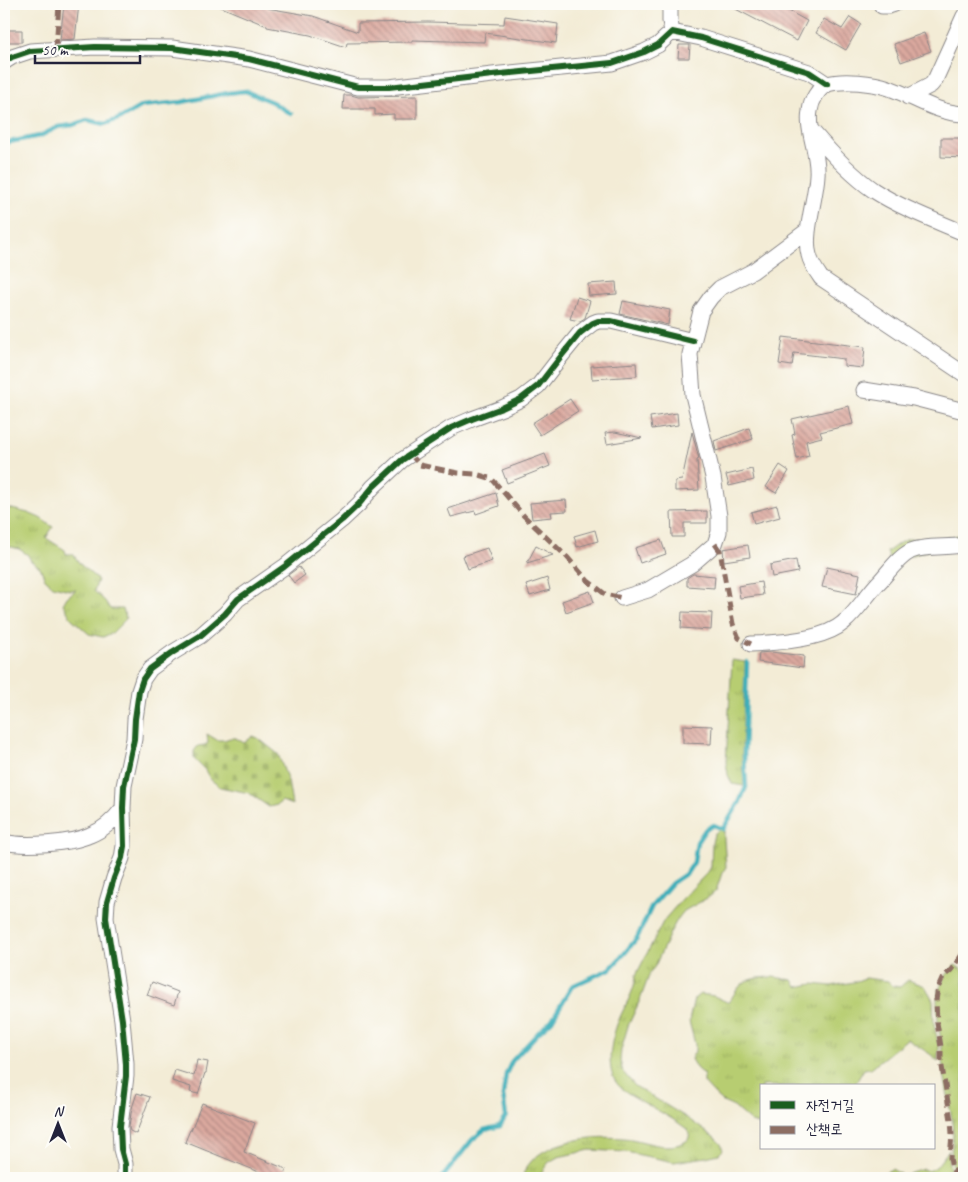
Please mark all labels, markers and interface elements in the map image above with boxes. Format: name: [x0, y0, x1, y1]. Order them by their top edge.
scale bar: [35, 32, 140, 64]
text: 50 m: [42, 41, 69, 60]
legend: [760, 1084, 936, 1150]
text: 자전거길: [806, 1096, 854, 1115]
north arrow: [32, 1100, 82, 1150]
text: N: [54, 1103, 65, 1120]
text: 산책로: [806, 1120, 842, 1139]

